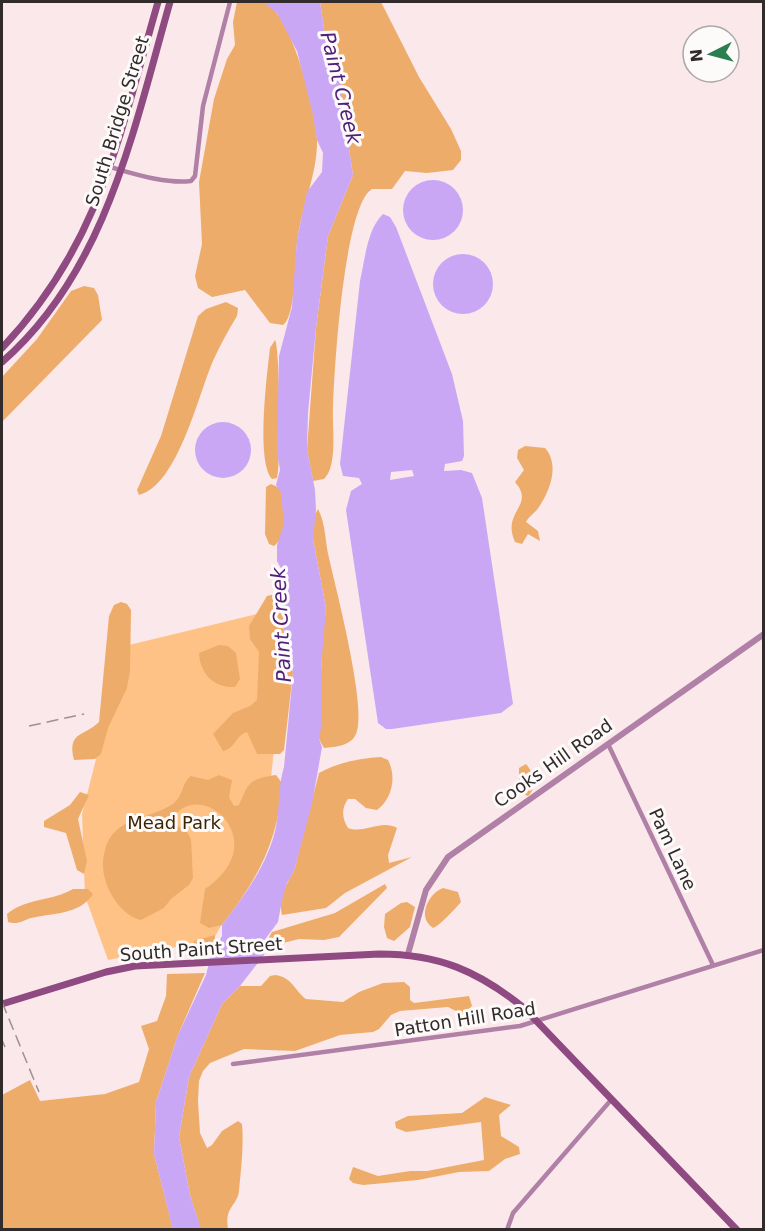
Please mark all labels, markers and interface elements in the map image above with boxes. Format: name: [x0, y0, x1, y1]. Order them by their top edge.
north arrow: [681, 24, 741, 84]
water label: Paint Creek: [315, 29, 367, 148]
street label: South Bridge Street: [81, 33, 153, 209]
text: N: [686, 48, 707, 63]
water label: Paint Creek: [266, 565, 296, 683]
street label: Cooks Hill Road: [490, 714, 616, 812]
street label: Pam Lane: [645, 805, 701, 893]
park label: Mead Park: [127, 812, 221, 833]
street label: South Paint Street: [119, 933, 283, 965]
street label: Patton Hill Road: [393, 997, 537, 1041]

